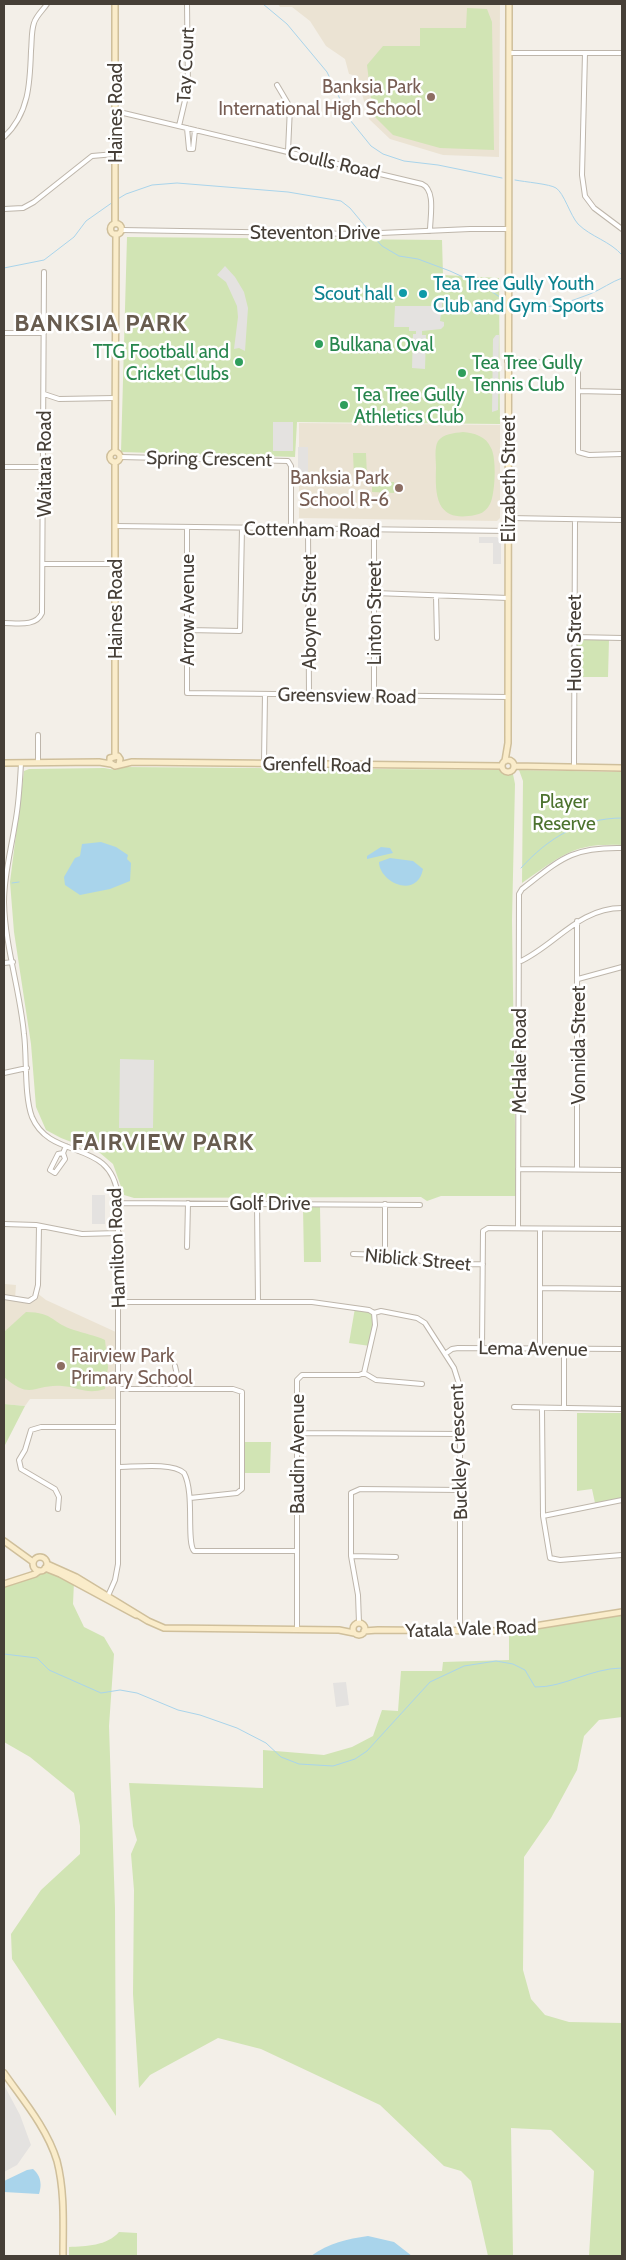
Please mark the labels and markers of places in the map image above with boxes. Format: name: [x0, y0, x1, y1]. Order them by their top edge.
place label: Banksia Park International High School: [218, 75, 422, 120]
marker: Banksia Park International High School: [425, 91, 437, 103]
place label: Tea Tree Gully Youth Club and Gym Sports: [433, 272, 604, 317]
place label: Scout hall: [314, 282, 394, 305]
marker: Scout hall: [397, 287, 409, 299]
marker: Tea Tree Gully Youth Club and Gym Sports: [417, 288, 429, 300]
place label: Bulkana Oval: [329, 333, 434, 356]
marker: Bulkana Oval: [313, 338, 325, 350]
place label: TTG Football and Cricket Clubs: [93, 340, 229, 385]
place label: Tea Tree Gully Tennis Club: [472, 351, 583, 396]
marker: TTG Football and Cricket Clubs: [233, 356, 245, 368]
marker: Tea Tree Gully Tennis Club: [456, 367, 468, 379]
place label: Tea Tree Gully Athletics Club: [354, 383, 465, 428]
marker: Tea Tree Gully Athletics Club: [338, 399, 350, 411]
place label: Banksia Park School R-6: [290, 466, 389, 511]
marker: Banksia Park School R-6: [393, 482, 405, 494]
place label: Fairview Park Primary School: [71, 1344, 193, 1389]
marker: Fairview Park Primary School: [55, 1360, 67, 1372]

